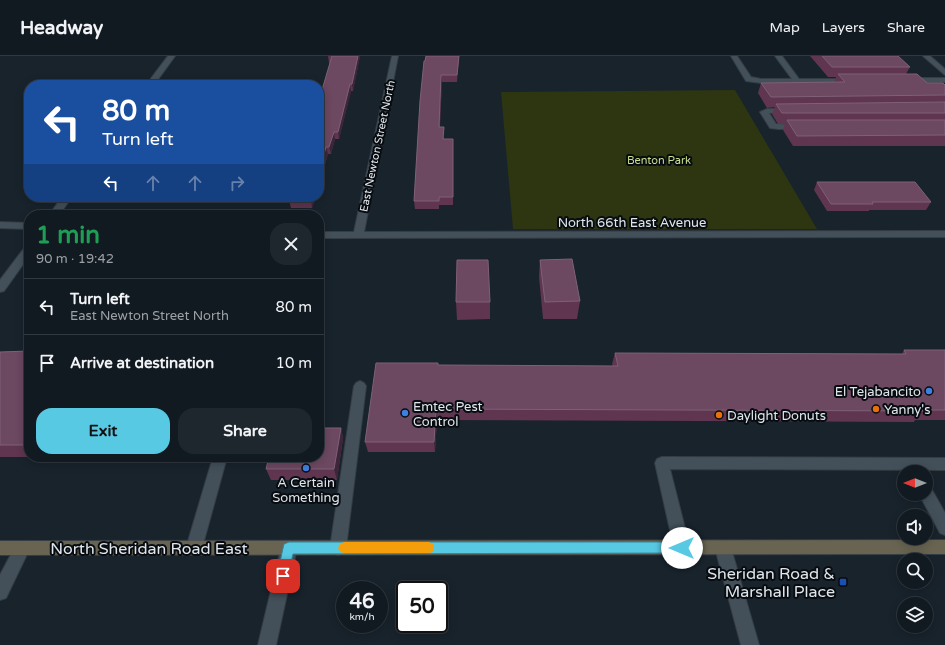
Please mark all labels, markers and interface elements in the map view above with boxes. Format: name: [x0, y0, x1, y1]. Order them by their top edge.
text: Headway: [20, 17, 103, 39]
text: Map: [770, 19, 800, 36]
text: Layers: [822, 19, 865, 36]
text: Share: [887, 19, 925, 36]
street label: East Newton Street North: [357, 79, 398, 213]
text: 80 m: [102, 94, 170, 128]
icon: left: [36, 96, 88, 148]
text: Turn left: [102, 128, 174, 150]
park label: Benton Park: [627, 154, 691, 167]
icon: left: [100, 172, 122, 194]
icon: ahead: [142, 172, 164, 194]
icon: ahead: [184, 172, 206, 194]
icon: right: [226, 172, 248, 194]
street label: North 66th East Avenue: [558, 215, 706, 231]
text: 1 min: [36, 221, 100, 250]
button: close: [270, 223, 312, 265]
text: 90 m · 19:42: [36, 251, 114, 267]
text: Turn left: [70, 290, 130, 308]
icon: left: [36, 296, 58, 318]
text: 80 m: [275, 298, 312, 316]
text: East Newton Street North: [70, 308, 229, 324]
icon: arrive: [36, 352, 58, 374]
text: Arrive at destination: [70, 354, 214, 372]
text: 10 m: [275, 354, 312, 372]
place label: El Tejabancito: [835, 384, 921, 400]
marker: El Tejabancito: [924, 386, 934, 396]
place label: Emtec Pest Control: [413, 399, 483, 430]
place label: Yanny's: [884, 402, 930, 418]
marker: Yanny's: [871, 404, 881, 414]
button: Exit: [36, 408, 170, 454]
button: Share: [178, 408, 312, 454]
marker: Emtec Pest Control: [400, 408, 410, 418]
place label: Daylight Donuts: [727, 408, 826, 424]
marker: Daylight Donuts: [714, 410, 724, 420]
marker: A Certain Something: [301, 463, 311, 473]
north arrow: [897, 465, 933, 501]
map controls: [897, 465, 933, 633]
place label: A Certain Something: [272, 475, 340, 506]
button: sound: [897, 509, 933, 545]
position arrow: [661, 527, 703, 569]
street label: North Sheridan Road East: [50, 539, 248, 559]
button: search: [897, 553, 933, 589]
pin: [266, 559, 300, 593]
place label: Sheridan Road & Marshall Place: [707, 564, 835, 602]
icon: arrive: [272, 565, 294, 587]
marker: Sheridan Road & Marshall Place: [838, 577, 848, 587]
speed limit sign: 50: [396, 581, 448, 633]
text: 46: [349, 590, 375, 614]
button: layers: [897, 597, 933, 633]
text: km/h: [349, 611, 375, 623]

